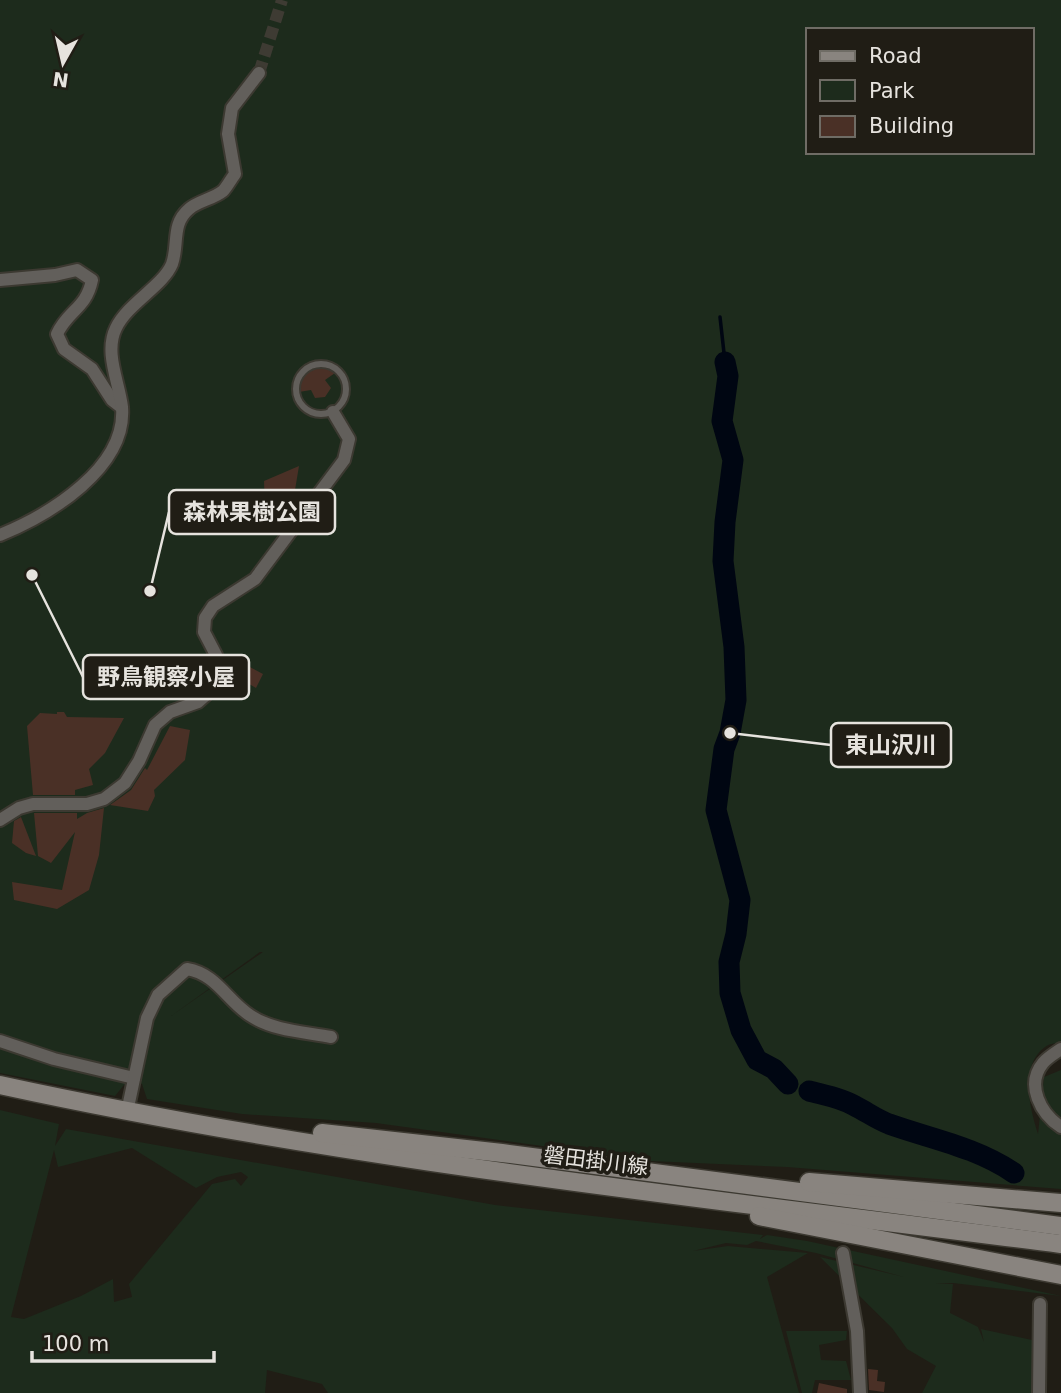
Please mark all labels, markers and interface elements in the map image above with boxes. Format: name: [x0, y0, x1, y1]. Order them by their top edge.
north arrow: [28, 28, 98, 98]
legend: [806, 28, 1033, 154]
text: Road: [869, 44, 922, 68]
text: N: [51, 68, 70, 92]
text: Park: [869, 79, 915, 103]
text: Building: [869, 114, 954, 138]
callout: 森林果樹公園: [169, 490, 335, 534]
text: 森林果樹公園: [183, 499, 321, 525]
callout: 野鳥観察小屋: [83, 655, 249, 699]
text: 野鳥観察小屋: [97, 664, 235, 690]
callout: 東山沢川: [831, 723, 951, 767]
text: 東山沢川: [845, 732, 937, 758]
street label: 磐田掛川線: [542, 1143, 650, 1179]
scale bar: [32, 1320, 214, 1364]
text: 100 m: [42, 1332, 109, 1356]

